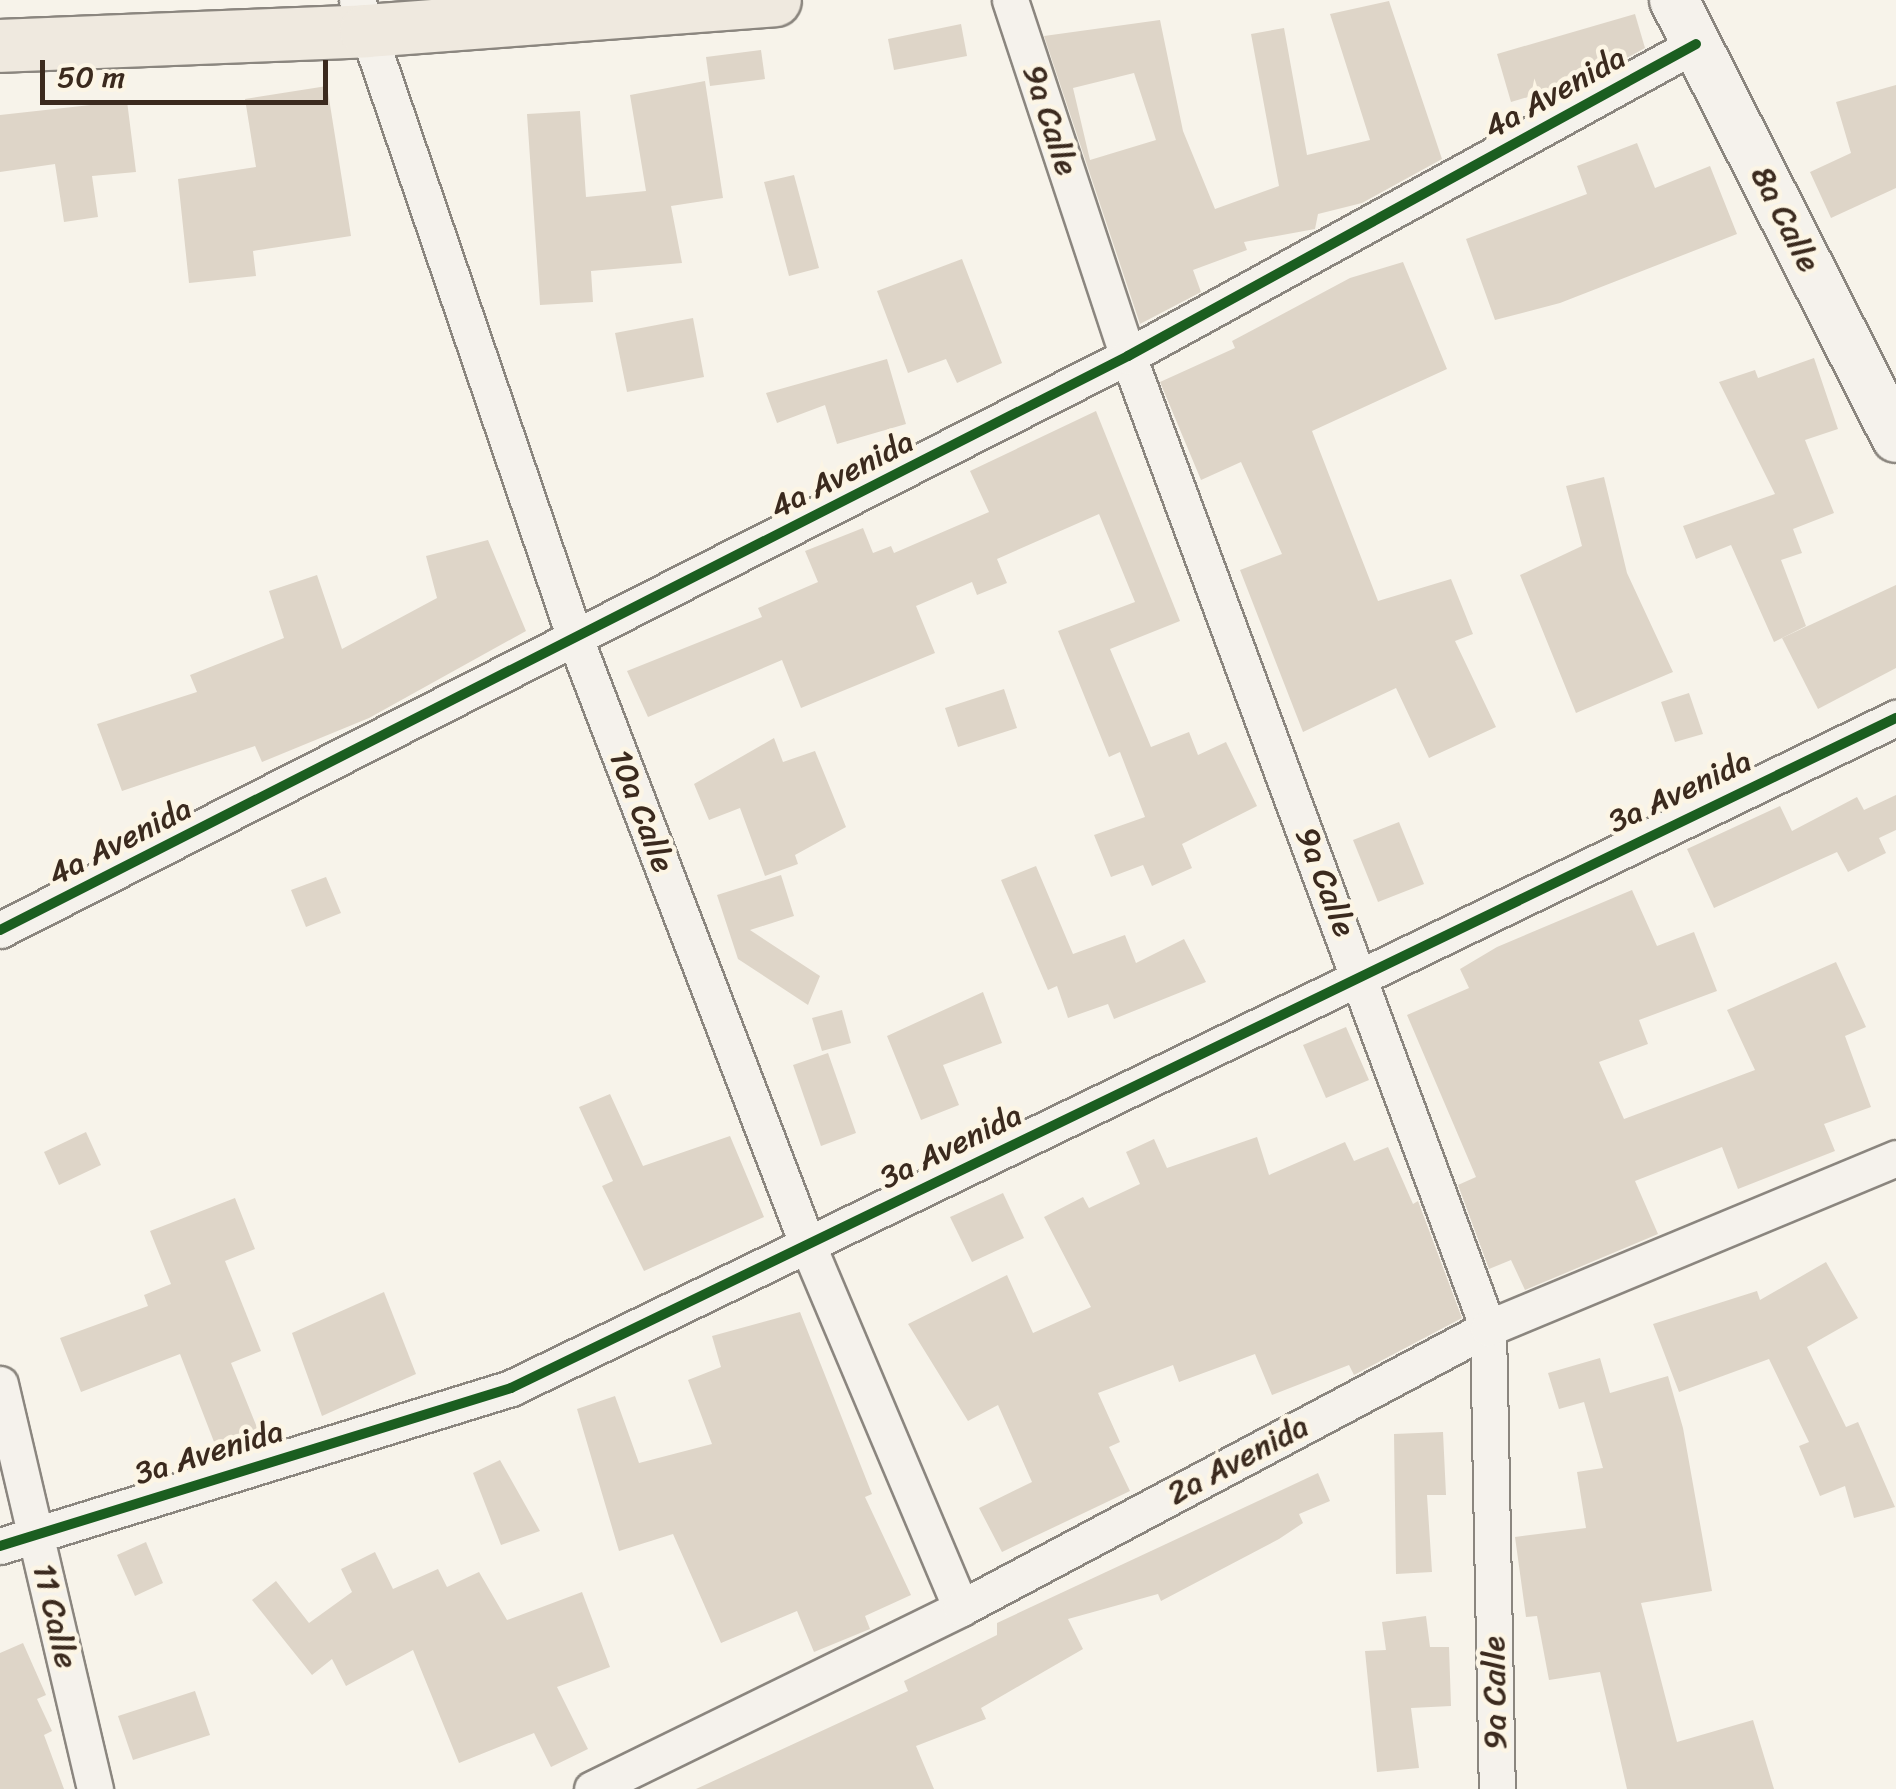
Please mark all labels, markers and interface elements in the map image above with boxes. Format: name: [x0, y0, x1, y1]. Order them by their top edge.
street label: 4a Avenida: [1478, 38, 1632, 148]
scale bar: [45, 40, 332, 102]
text: 50 m: [57, 50, 125, 104]
street label: 9a Calle: [1014, 59, 1086, 181]
street label: 8a Calle: [1742, 159, 1828, 279]
street label: 4a Avenida: [764, 423, 920, 527]
street label: 3a Avenida: [1602, 742, 1758, 842]
street label: 10a Calle: [600, 744, 682, 878]
street label: 4a Avenida: [42, 790, 198, 894]
street label: 9a Calle: [1287, 822, 1363, 942]
street label: 3a Avenida: [874, 1096, 1028, 1198]
street label: 2a Avenida: [1161, 1407, 1315, 1513]
street label: 3a Avenida: [130, 1412, 288, 1494]
street label: 11 Calle: [24, 1560, 86, 1672]
street label: 9a Calle: [1475, 1635, 1515, 1751]

